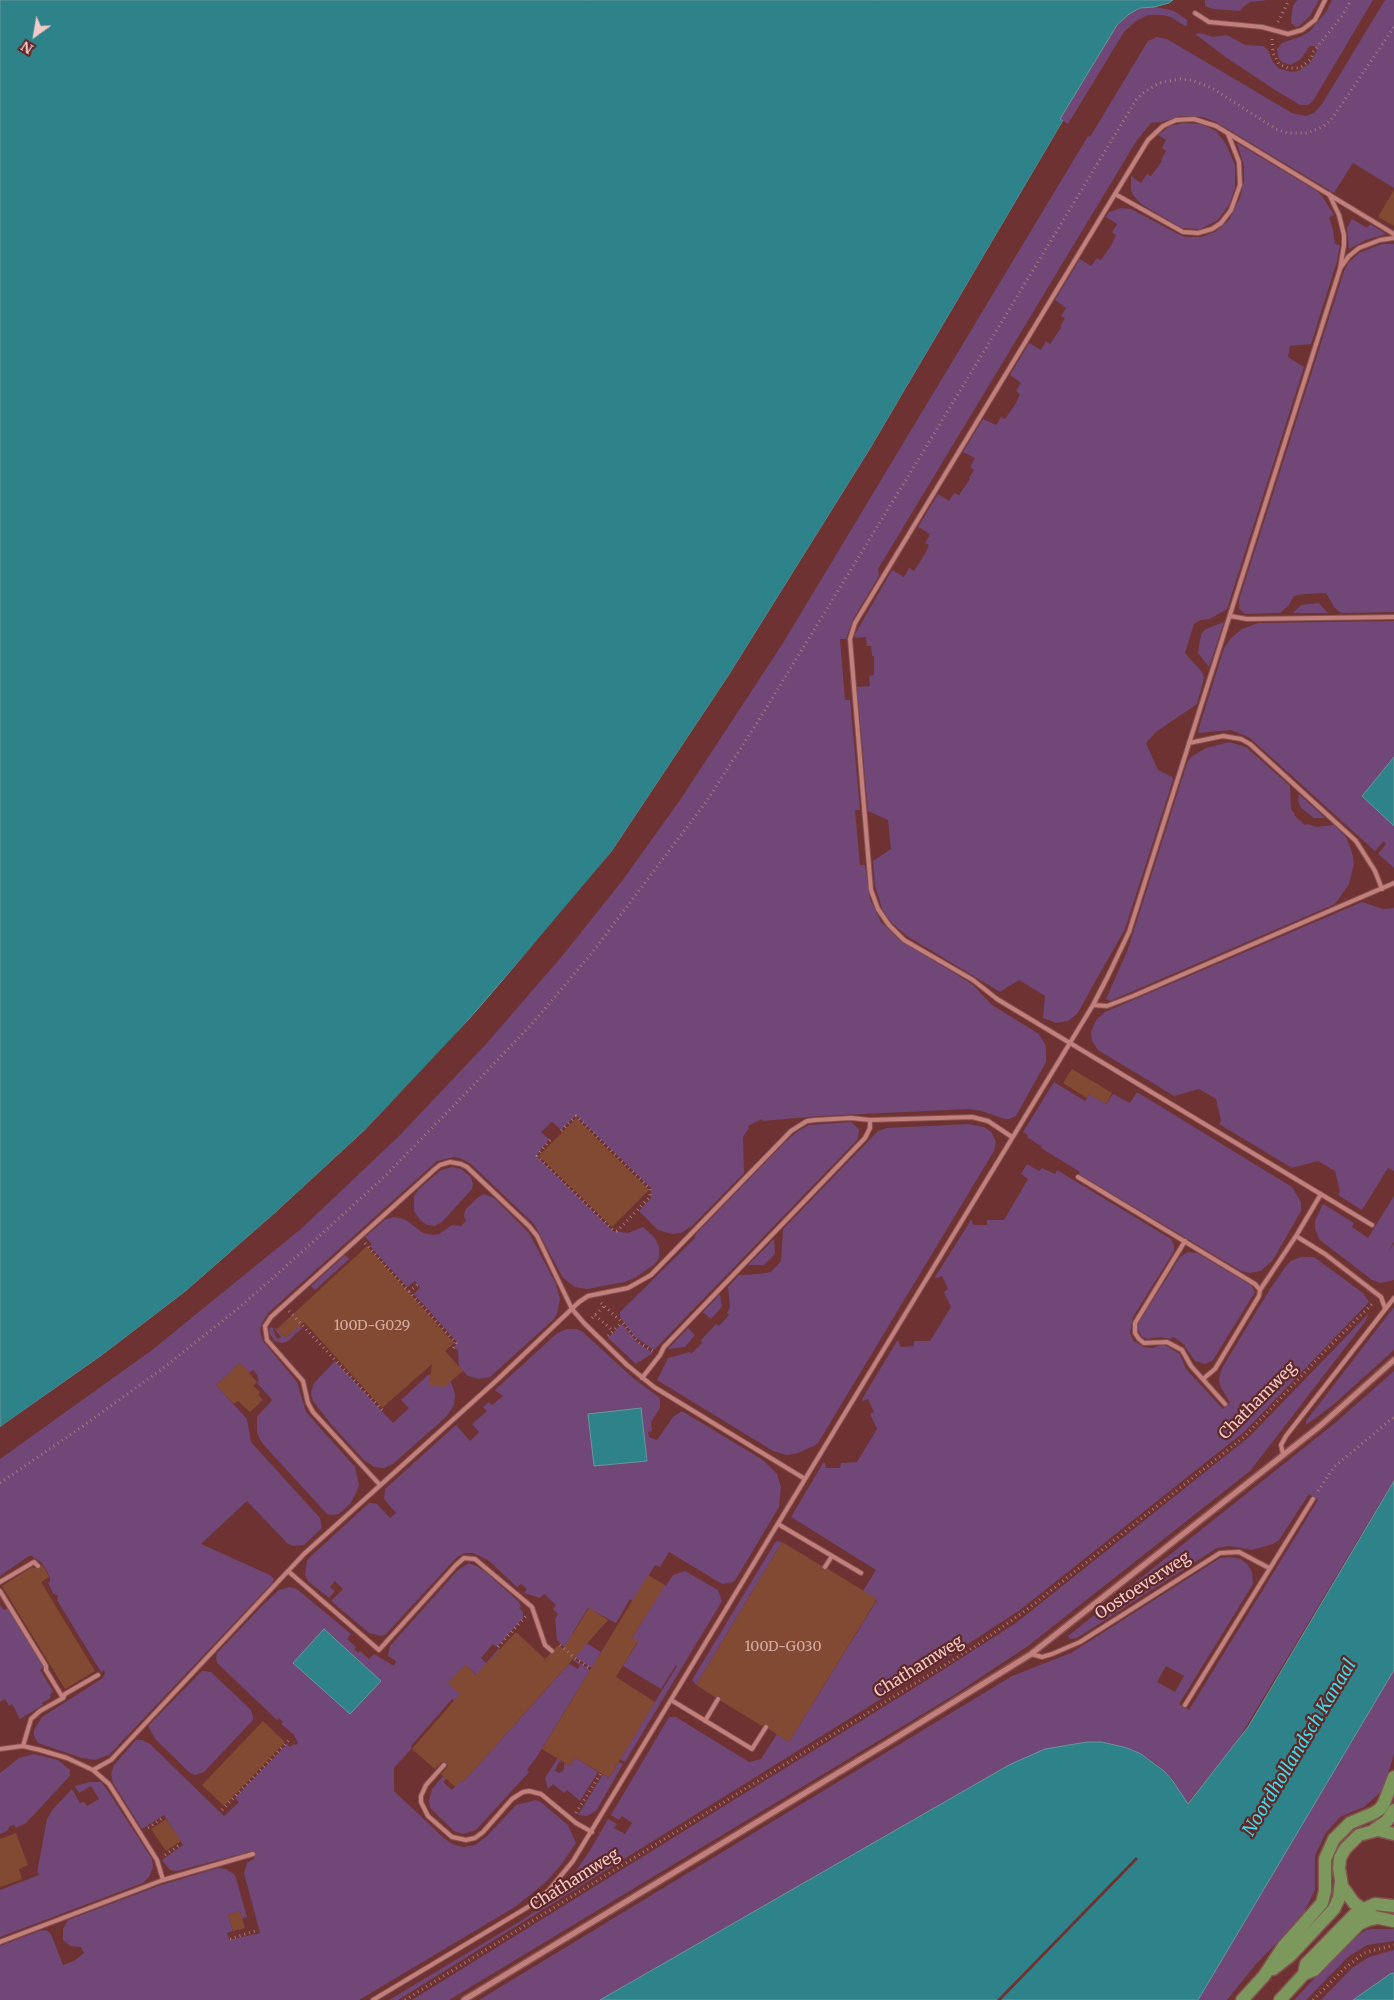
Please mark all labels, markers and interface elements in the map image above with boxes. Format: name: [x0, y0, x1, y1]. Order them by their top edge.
north arrow: [10, 10, 60, 60]
text: N: [18, 37, 37, 58]
house number: 100D-G029: [334, 1318, 410, 1334]
street label: Chathamweg: [1215, 1358, 1301, 1444]
street label: Oostoeverweg: [1092, 1548, 1194, 1624]
street label: Chathamweg: [871, 1632, 967, 1702]
house number: 100D-G030: [745, 1639, 821, 1655]
water label: Noordhollandsch Kanaal: [1239, 1656, 1361, 1840]
street label: Chathamweg: [527, 1845, 623, 1915]

